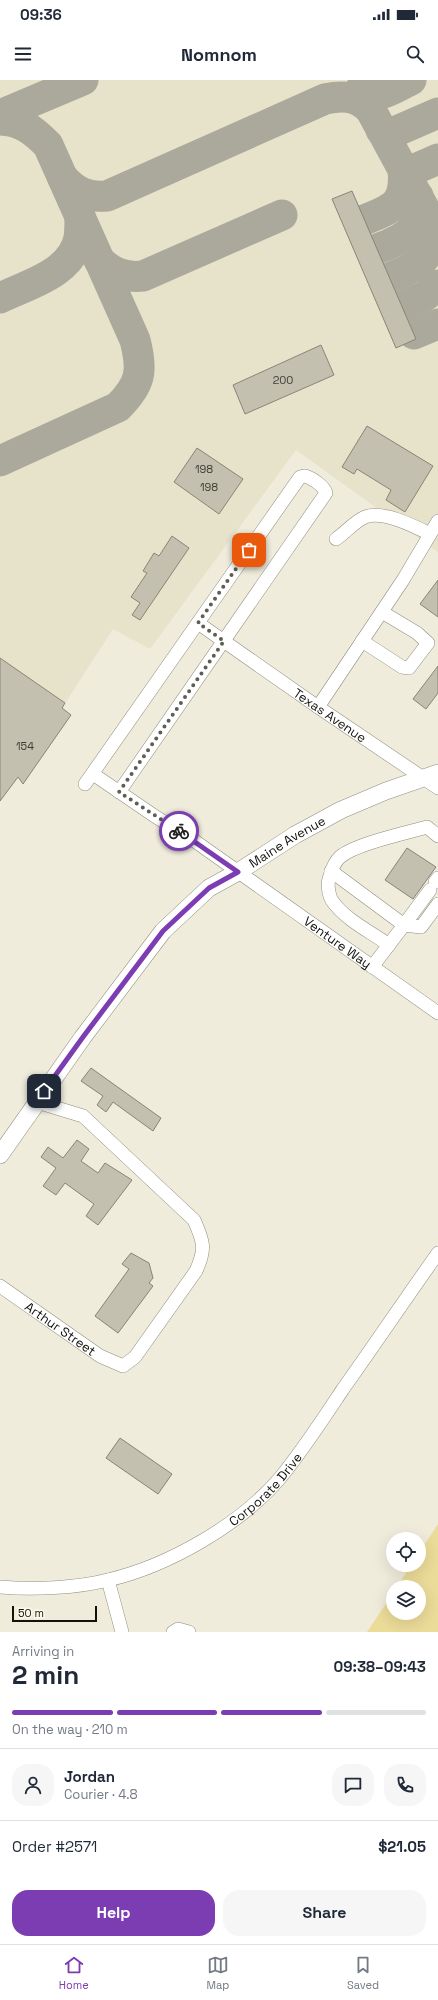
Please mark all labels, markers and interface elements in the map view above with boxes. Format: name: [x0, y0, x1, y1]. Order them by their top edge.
text: 09:36: [20, 5, 62, 24]
icon: menu: [12, 43, 34, 65]
text: Nomnom: [181, 43, 257, 66]
icon: search: [404, 43, 426, 65]
house number: 200: [273, 373, 293, 387]
house number: 198: [195, 462, 213, 476]
house number: 198: [200, 480, 218, 494]
pin: [232, 533, 266, 567]
icon: bag: [238, 539, 260, 561]
street label: Texas Avenue: [290, 685, 370, 746]
house number: 154: [16, 739, 34, 753]
courier: [159, 811, 199, 851]
street label: Maine Avenue: [246, 812, 329, 872]
icon: bike: [168, 820, 190, 842]
street label: Venture Way: [300, 913, 375, 972]
pin: [27, 1074, 61, 1108]
icon: home: [33, 1080, 55, 1102]
street label: Arthur Street: [21, 1298, 99, 1360]
street label: Corporate Drive: [225, 1449, 306, 1530]
map controls: [386, 1532, 426, 1620]
button: locate: [386, 1532, 426, 1572]
button: layers: [386, 1580, 426, 1620]
scale bar: [12, 1604, 97, 1623]
text: 50 m: [18, 1606, 44, 1620]
text: Arriving in: [12, 1643, 74, 1660]
text: 09:38–09:43: [334, 1657, 426, 1676]
text: 2 min: [12, 1658, 79, 1692]
text: On the way · 210 m: [12, 1721, 128, 1738]
button: person: [12, 1764, 54, 1806]
button: chat: [332, 1764, 374, 1806]
button: phone: [384, 1764, 426, 1806]
text: Jordan: [64, 1767, 115, 1786]
text: Courier · 4.8: [64, 1786, 138, 1803]
text: Order #2571: [12, 1837, 97, 1856]
text: $21.05: [378, 1837, 426, 1856]
button: Help: [12, 1890, 215, 1936]
button: Share: [223, 1890, 426, 1936]
tab: Home: [59, 1954, 89, 1992]
tab: Map: [206, 1954, 229, 1992]
tab: Saved: [347, 1954, 379, 1992]

